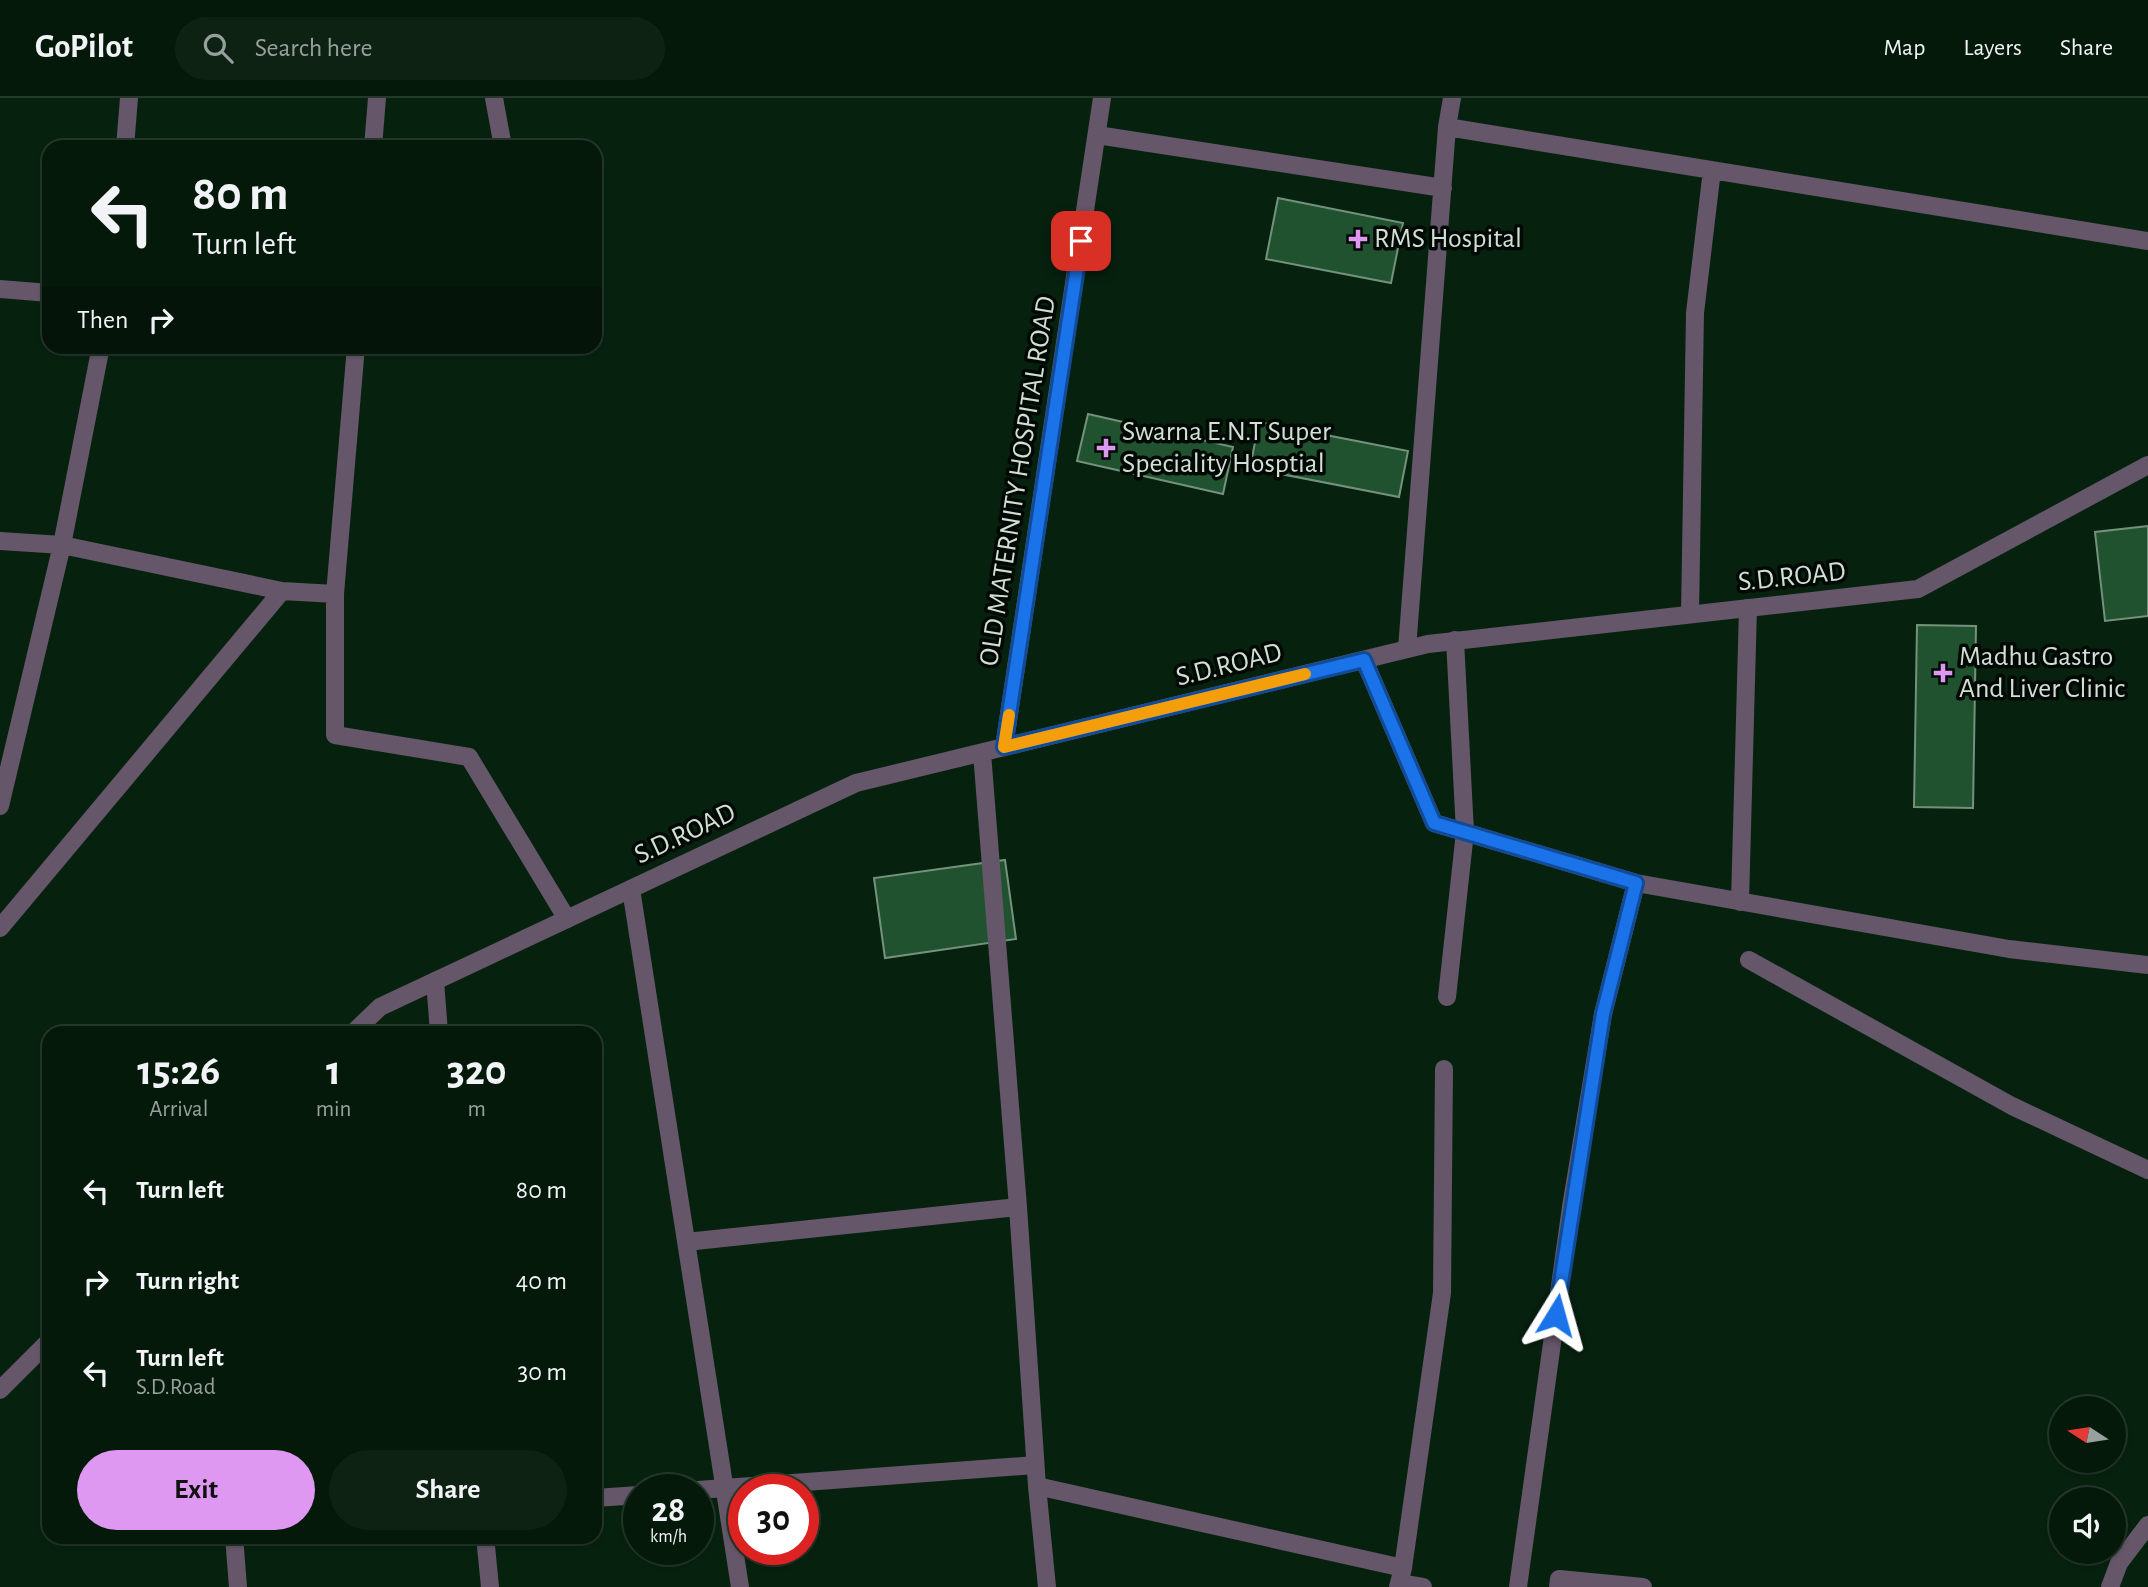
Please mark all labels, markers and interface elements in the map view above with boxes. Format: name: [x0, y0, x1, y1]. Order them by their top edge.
search box: [175, 17, 665, 80]
icon: search: [199, 29, 237, 67]
text: GoPilot: [35, 31, 133, 64]
text: Search here: [255, 35, 372, 61]
text: Map: [1883, 36, 1925, 60]
text: Layers: [1963, 36, 2022, 60]
text: Share: [2060, 36, 2113, 60]
icon: left: [77, 168, 168, 259]
text: 80 m: [192, 170, 289, 219]
pin: [1051, 211, 1111, 271]
icon: arrive: [1062, 222, 1100, 260]
place label: RMS Hospital: [1374, 225, 1522, 253]
text: Turn left: [192, 228, 296, 260]
marker: RMS Hospital: [1348, 229, 1368, 249]
street label: OLD MATERNITY HOSPITAL ROAD: [975, 294, 1061, 668]
icon: right: [142, 301, 180, 339]
text: Then: [77, 307, 128, 333]
place label: Swarna E.N.T Super Speciality Hosptial: [1122, 418, 1331, 478]
marker: Swarna E.N.T Super Speciality Hosptial: [1096, 438, 1116, 458]
street label: S.D.ROAD: [1737, 557, 1847, 597]
street label: S.D.ROAD: [1173, 638, 1285, 692]
place label: Madhu Gastro And Liver Clinic: [1959, 643, 2125, 703]
marker: Madhu Gastro And Liver Clinic: [1933, 663, 1953, 683]
street label: S.D.ROAD: [630, 798, 740, 870]
text: 15:26: [137, 1050, 220, 1092]
text: 1: [326, 1050, 341, 1092]
text: 320: [447, 1050, 507, 1092]
text: Arrival: [149, 1098, 208, 1121]
text: min: [316, 1098, 351, 1121]
text: m: [468, 1098, 486, 1121]
icon: left: [77, 1172, 115, 1210]
text: Turn left: [136, 1177, 224, 1203]
text: 80 m: [516, 1177, 567, 1203]
icon: right: [77, 1263, 115, 1301]
text: Turn right: [136, 1268, 239, 1294]
text: 40 m: [516, 1268, 567, 1294]
position arrow: [1519, 1278, 1593, 1352]
text: Turn left: [136, 1345, 224, 1371]
icon: left: [77, 1354, 115, 1392]
text: 30 m: [517, 1359, 567, 1385]
text: S.D.Road: [136, 1376, 216, 1399]
north arrow: [2049, 1396, 2126, 1474]
map controls: [2049, 1396, 2126, 1564]
button: Exit: [77, 1450, 315, 1530]
button: Share: [329, 1450, 567, 1530]
speed limit sign: 30: [728, 1474, 819, 1565]
button: sound: [2049, 1487, 2126, 1564]
text: 28: [652, 1493, 685, 1528]
text: km/h: [650, 1528, 687, 1546]

